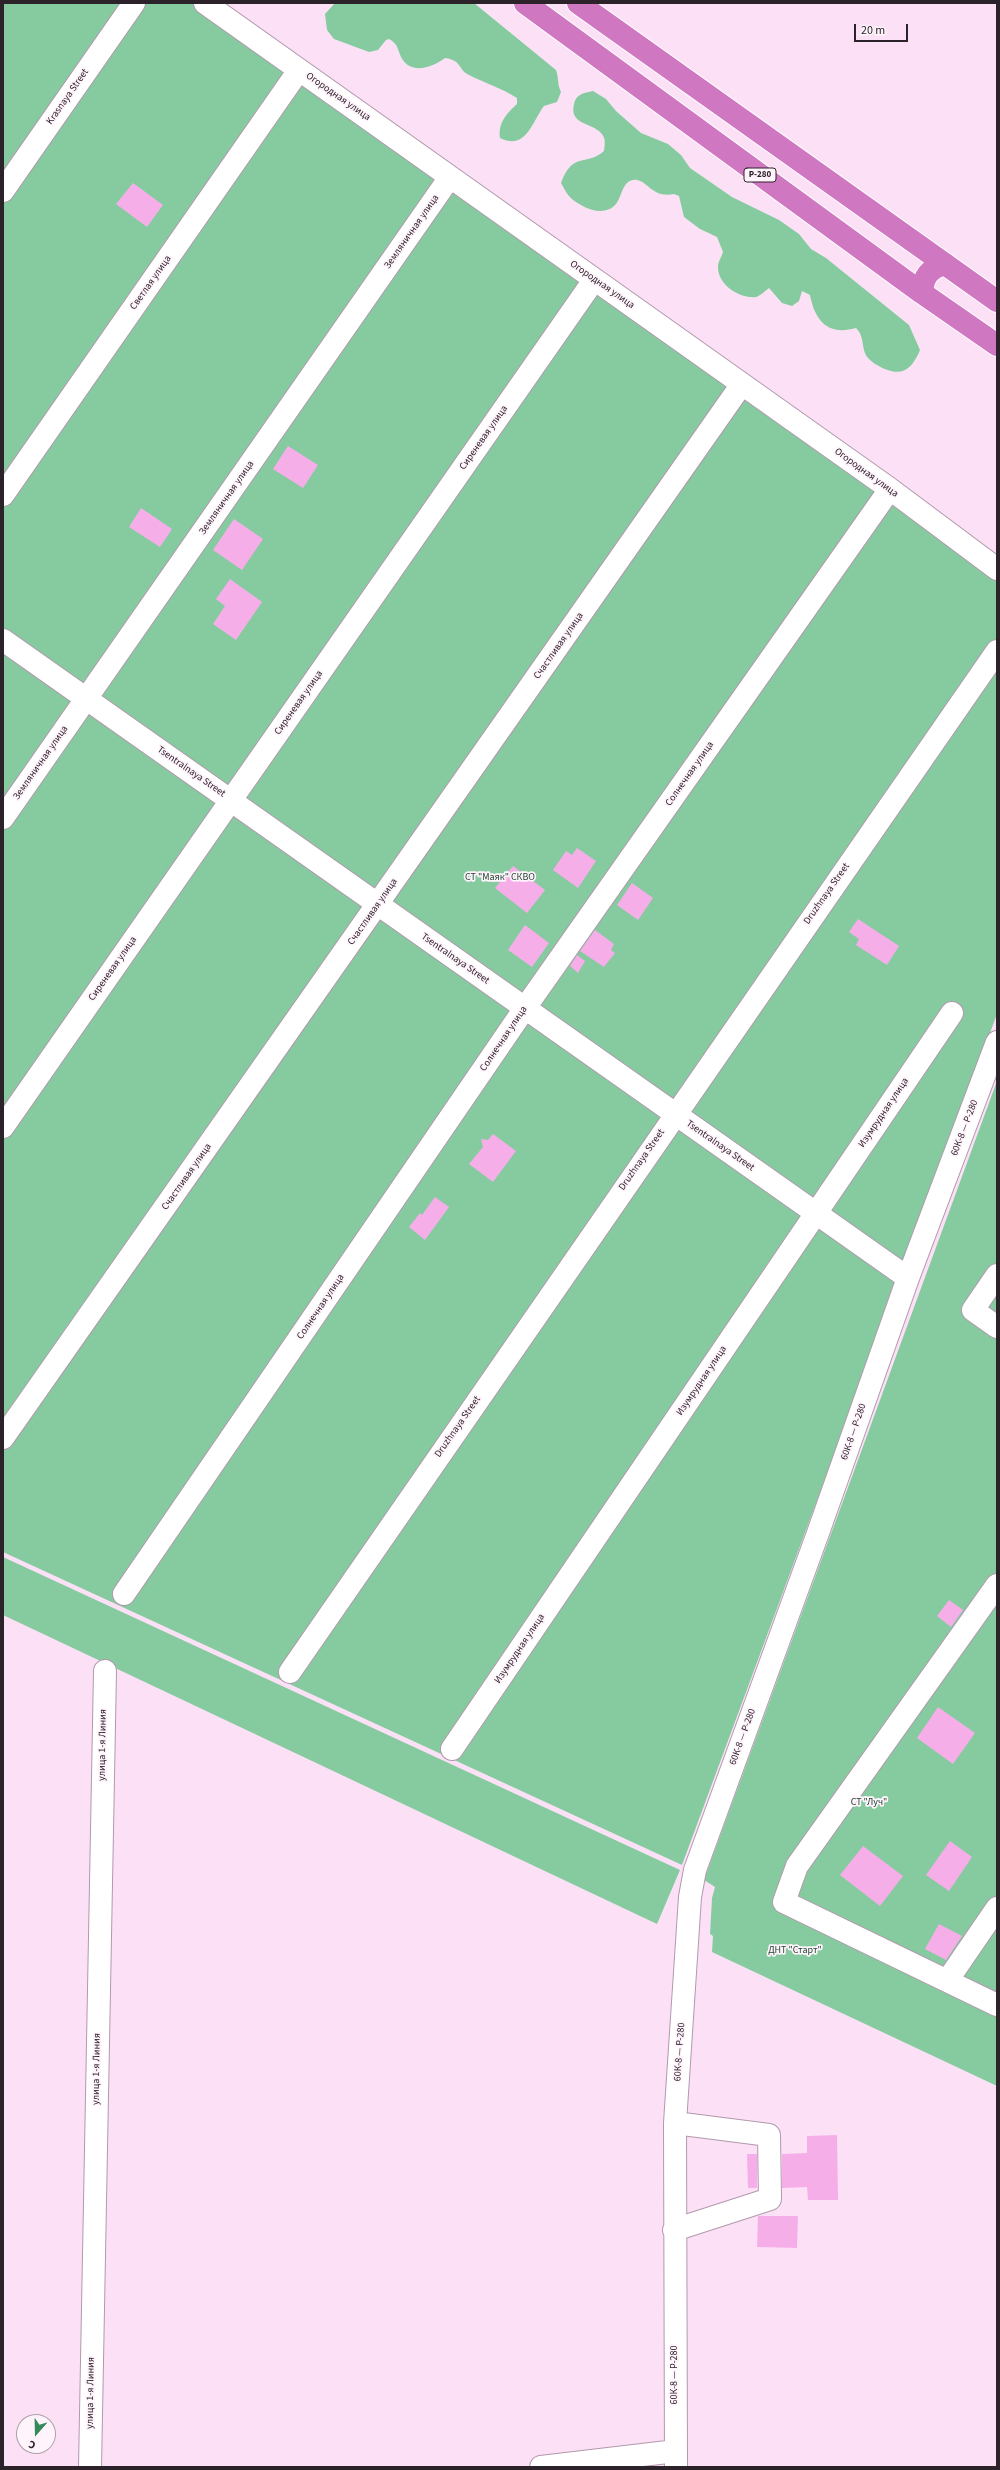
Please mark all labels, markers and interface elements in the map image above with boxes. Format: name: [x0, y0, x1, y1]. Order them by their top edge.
scale bar: [856, 16, 910, 42]
text: 20 m: [861, 22, 885, 39]
street label: Krasnaya Street: [44, 67, 92, 127]
street label: Огородная улица: [303, 70, 373, 124]
road number: Р-280: [744, 168, 776, 182]
street label: Земляничная улица: [382, 193, 442, 271]
street label: Светлая улица: [128, 254, 174, 312]
street label: Огородная улица: [567, 258, 637, 312]
street label: Сиреневая улица: [457, 403, 511, 473]
street label: Огородная улица: [832, 446, 900, 500]
street label: Земляничная улица: [197, 459, 257, 537]
street label: Счастливая улица: [532, 610, 586, 682]
street label: Сиреневая улица: [272, 668, 326, 738]
street label: Земляничная улица: [11, 724, 71, 802]
street label: Солнечная улица: [663, 739, 717, 809]
street label: Tsentralnaya Street: [155, 744, 227, 800]
street label: Druzhnaya Street: [801, 861, 853, 927]
park label: СТ "Маяк" СКВО: [465, 872, 535, 884]
street label: Счастливая улица: [346, 876, 400, 948]
street label: Tsentralnaya Street: [419, 931, 491, 987]
street label: Сиреневая улица: [86, 934, 140, 1004]
street label: Солнечная улица: [478, 1004, 530, 1074]
street label: Изумрудная улица: [856, 1076, 912, 1150]
street label: 60К-8 — Р-280: [949, 1098, 981, 1158]
street label: Tsentralnaya Street: [684, 1118, 756, 1174]
street label: Druzhnaya Street: [616, 1127, 668, 1193]
street label: Счастливая улица: [160, 1141, 214, 1213]
street label: Солнечная улица: [295, 1272, 347, 1342]
street label: Изумрудная улица: [674, 1344, 730, 1418]
street label: Druzhnaya Street: [432, 1394, 484, 1460]
street label: 60К-8 — Р-280: [839, 1402, 869, 1462]
street label: Изумрудная улица: [492, 1612, 548, 1686]
street label: 60К-8 — Р-280: [727, 1707, 759, 1767]
street label: улица 1-я Линия: [96, 1709, 110, 1781]
park label: СТ "Луч": [851, 1797, 887, 1809]
park label: ДНТ "Старт": [768, 1945, 822, 1957]
street label: 60К-8 — Р-280: [672, 2022, 688, 2082]
street label: улица 1-я Линия: [90, 2033, 104, 2105]
street label: 60К-8 — Р-280: [669, 2346, 681, 2404]
street label: улица 1-я Линия: [84, 2357, 98, 2429]
north arrow: [16, 2414, 56, 2454]
text: С: [26, 2437, 38, 2453]

